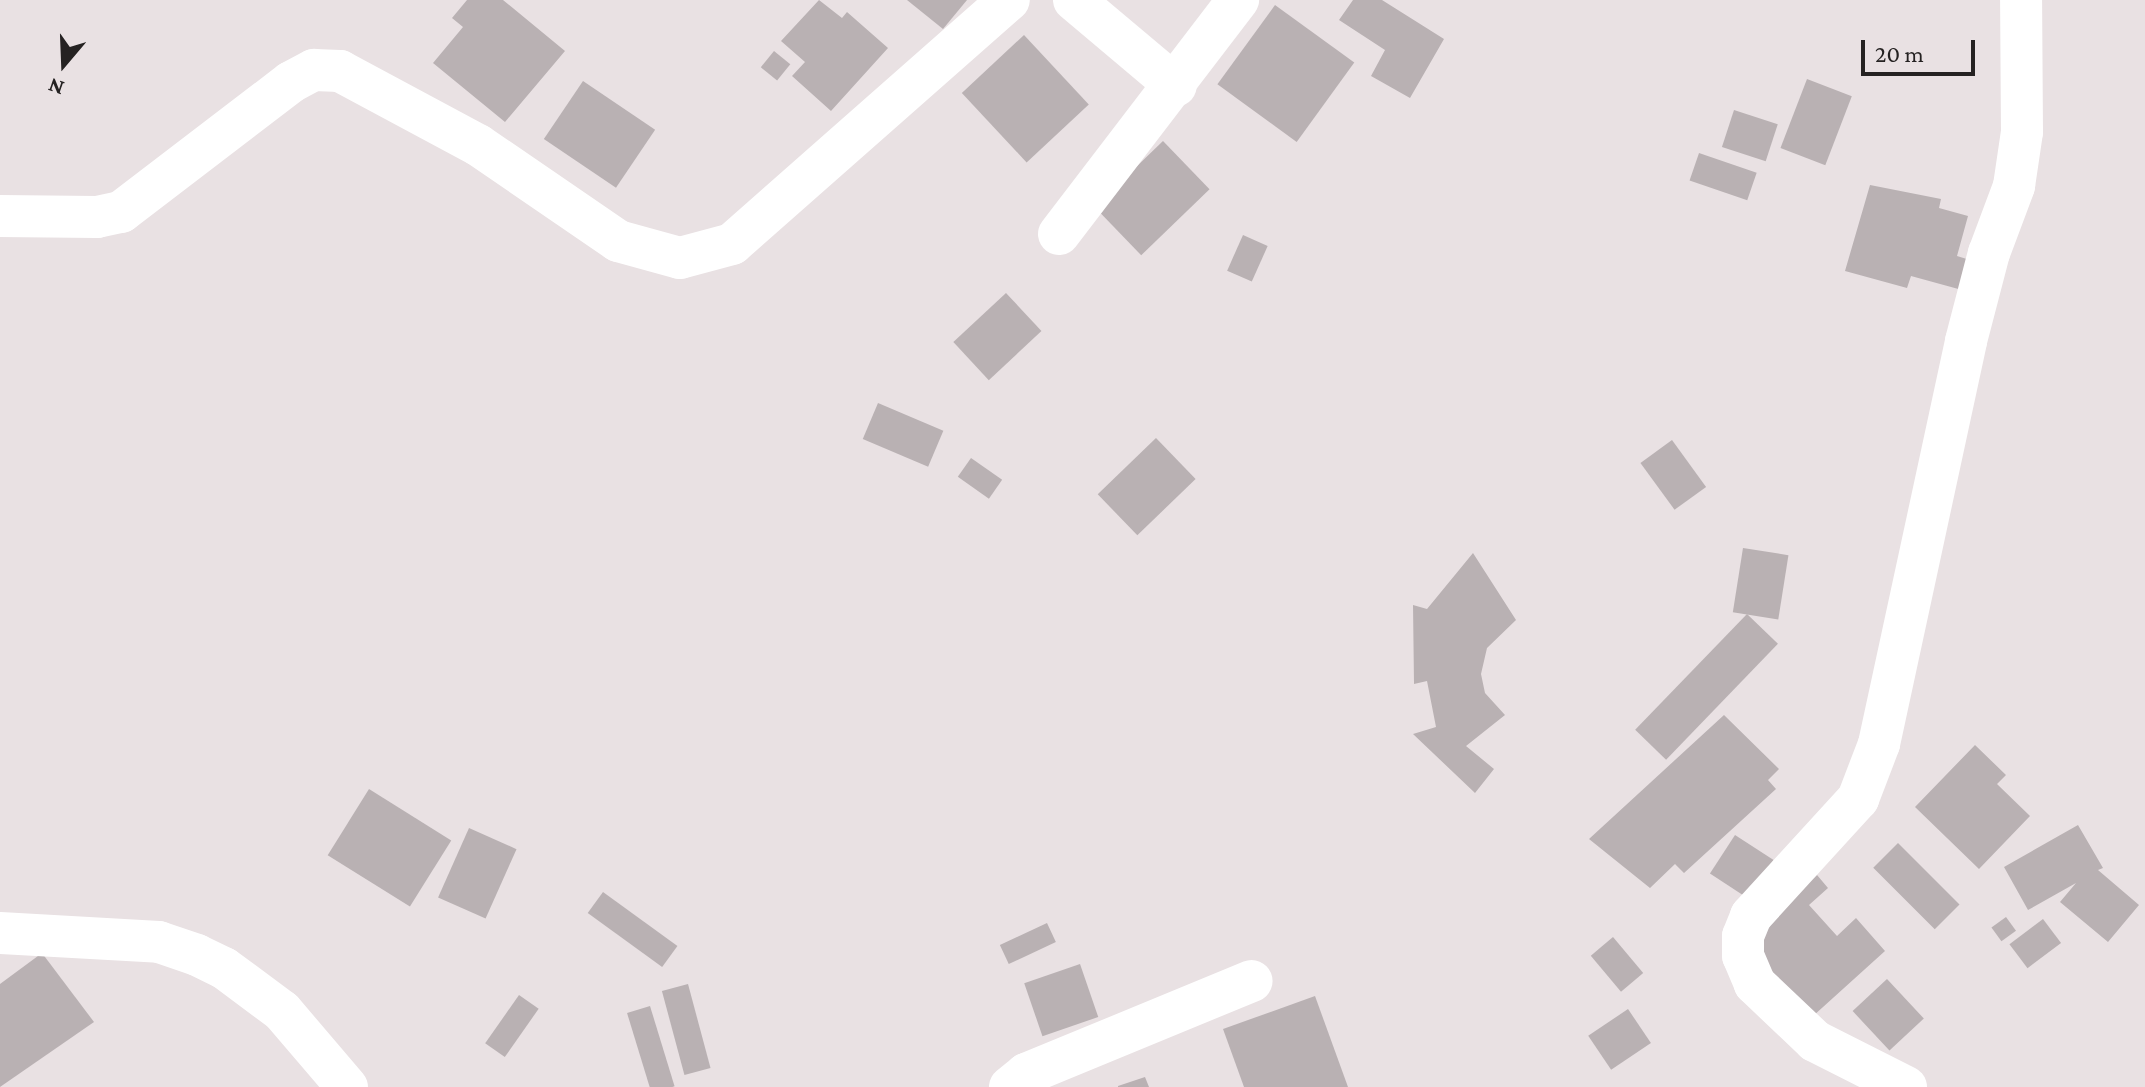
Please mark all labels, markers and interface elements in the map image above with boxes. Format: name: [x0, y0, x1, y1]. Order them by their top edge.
north arrow: [24, 24, 104, 104]
scale bar: [1865, 24, 1979, 74]
text: 20 m: [1875, 40, 1924, 67]
text: N: [45, 73, 67, 101]

